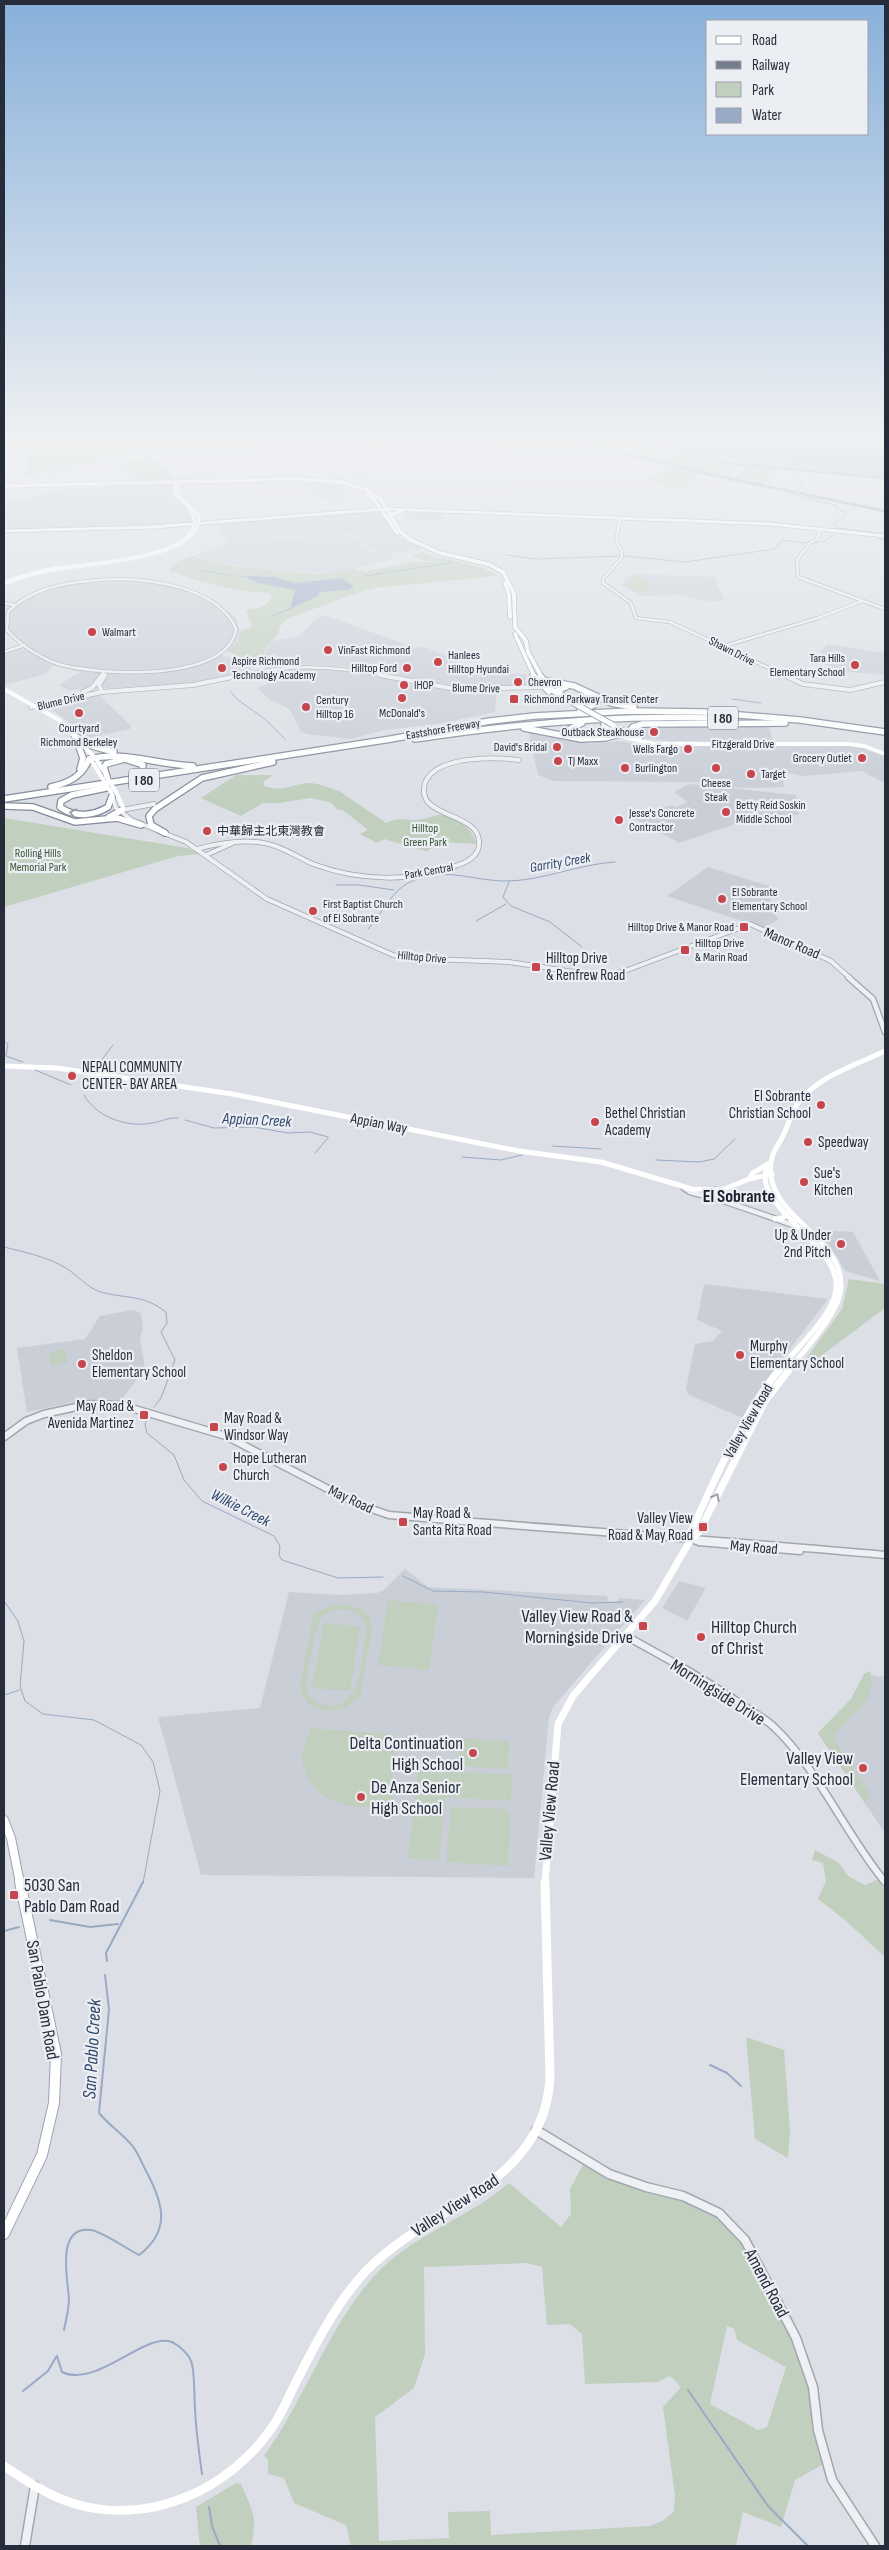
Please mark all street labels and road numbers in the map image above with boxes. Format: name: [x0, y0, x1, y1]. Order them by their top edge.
street label: Shawn Drive: [706, 634, 757, 669]
street label: Blume Drive: [452, 681, 500, 696]
street label: Blume Drive: [36, 689, 86, 714]
road number: I 80: [708, 706, 738, 730]
street label: Eastshore Freeway: [405, 716, 482, 743]
street label: Fitzgerald Drive: [712, 737, 774, 752]
road number: I 80: [129, 768, 159, 792]
street label: Park Central: [404, 860, 455, 883]
street label: Manor Road: [761, 923, 823, 964]
street label: Hilltop Drive: [397, 948, 447, 967]
street label: Appian Way: [348, 1109, 409, 1138]
street label: Valley View Road: [719, 1381, 777, 1462]
street label: May Road: [325, 1481, 376, 1518]
street label: May Road: [729, 1536, 779, 1559]
street label: Morningside Drive: [666, 1655, 769, 1730]
street label: Valley View Road: [535, 1760, 564, 1862]
street label: San Pablo Dam Road: [22, 1939, 63, 2061]
street label: Valley View Road: [408, 2169, 503, 2241]
street label: Amend Road: [739, 2244, 793, 2321]

